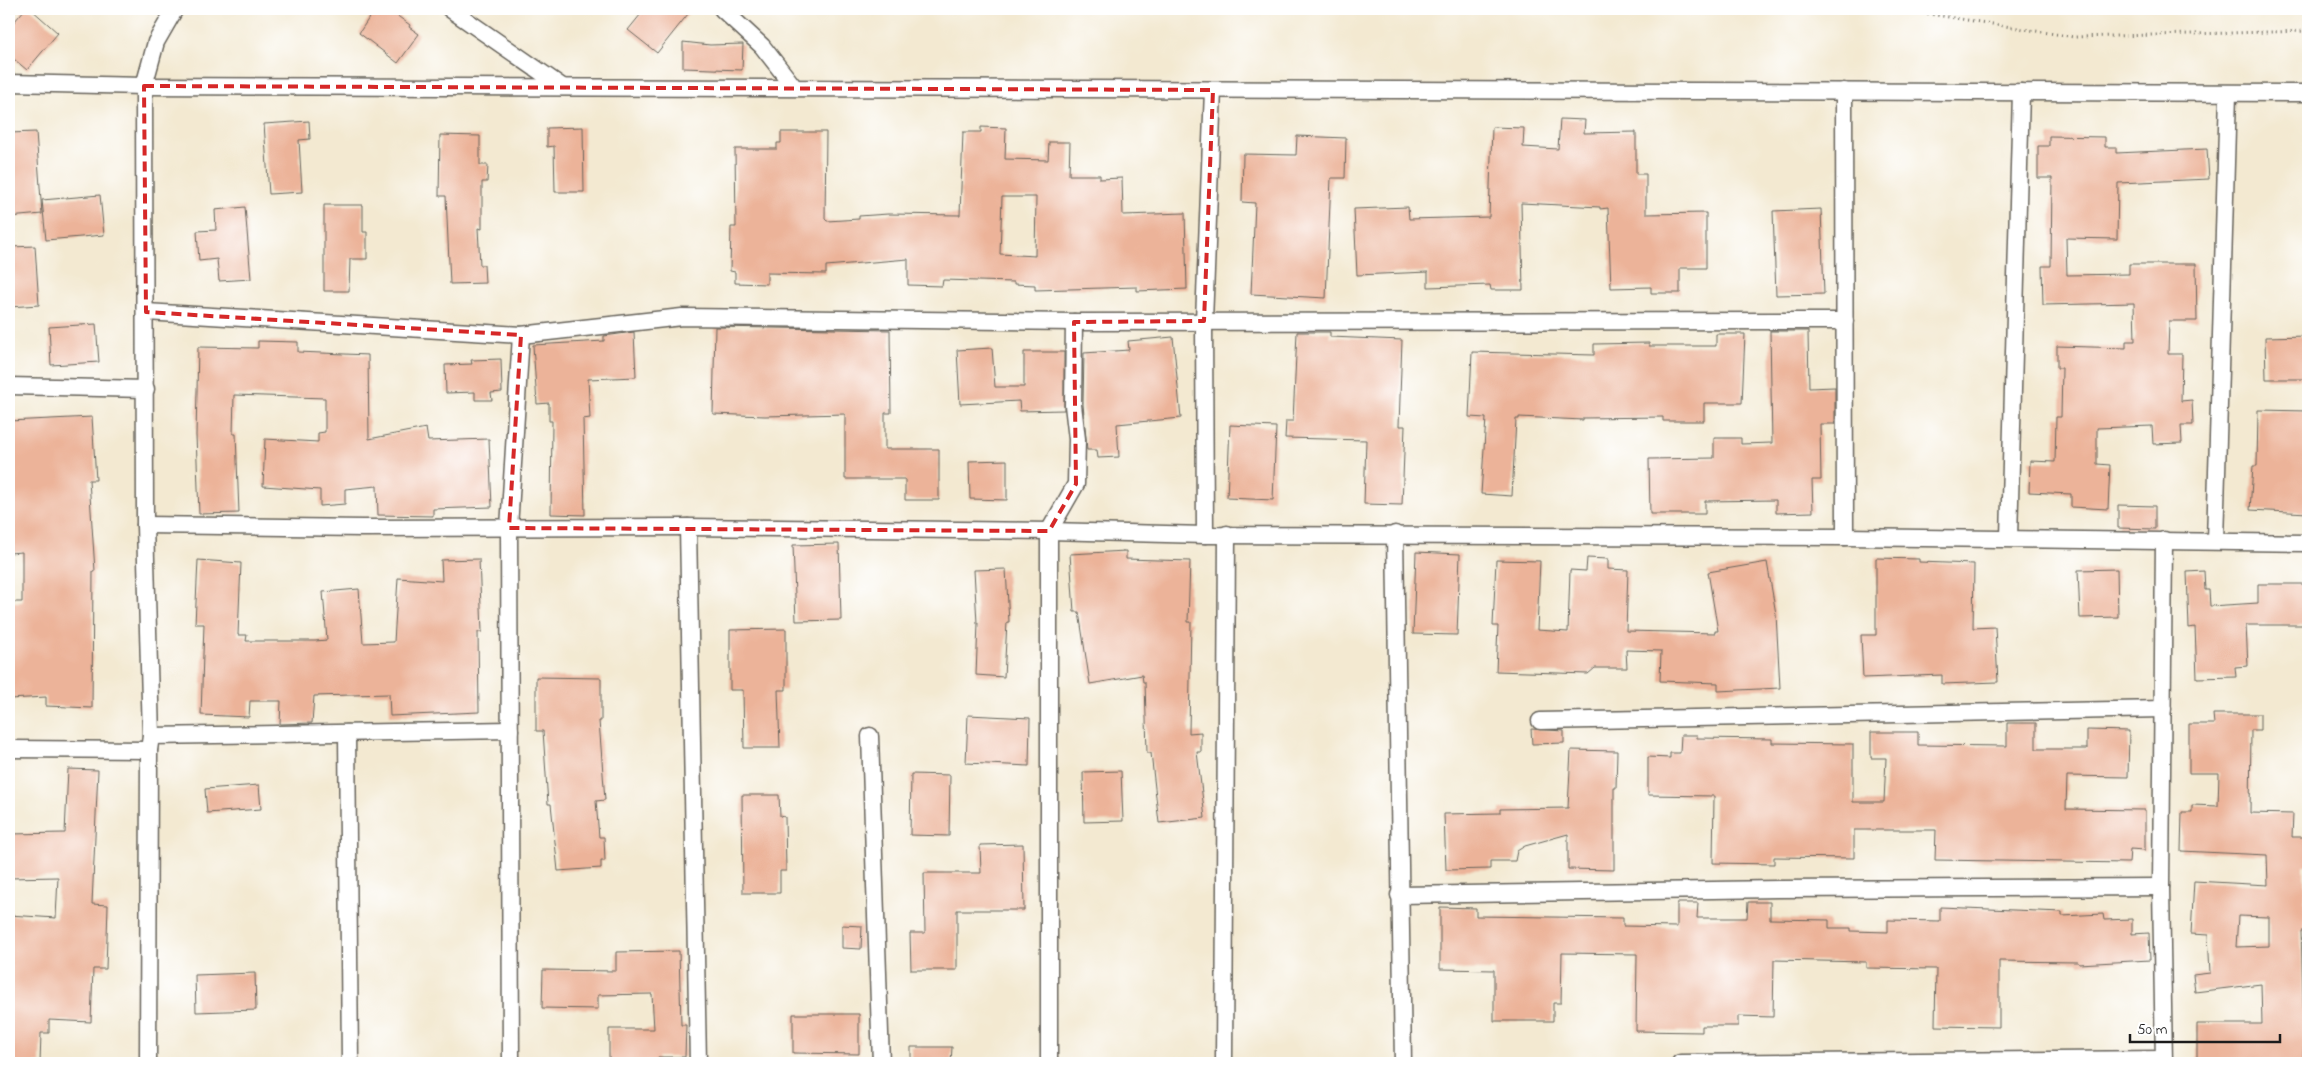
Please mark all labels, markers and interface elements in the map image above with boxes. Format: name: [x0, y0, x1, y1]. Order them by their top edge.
scale bar: [2130, 1012, 2280, 1044]
text: 50 m: [2137, 1019, 2168, 1041]

